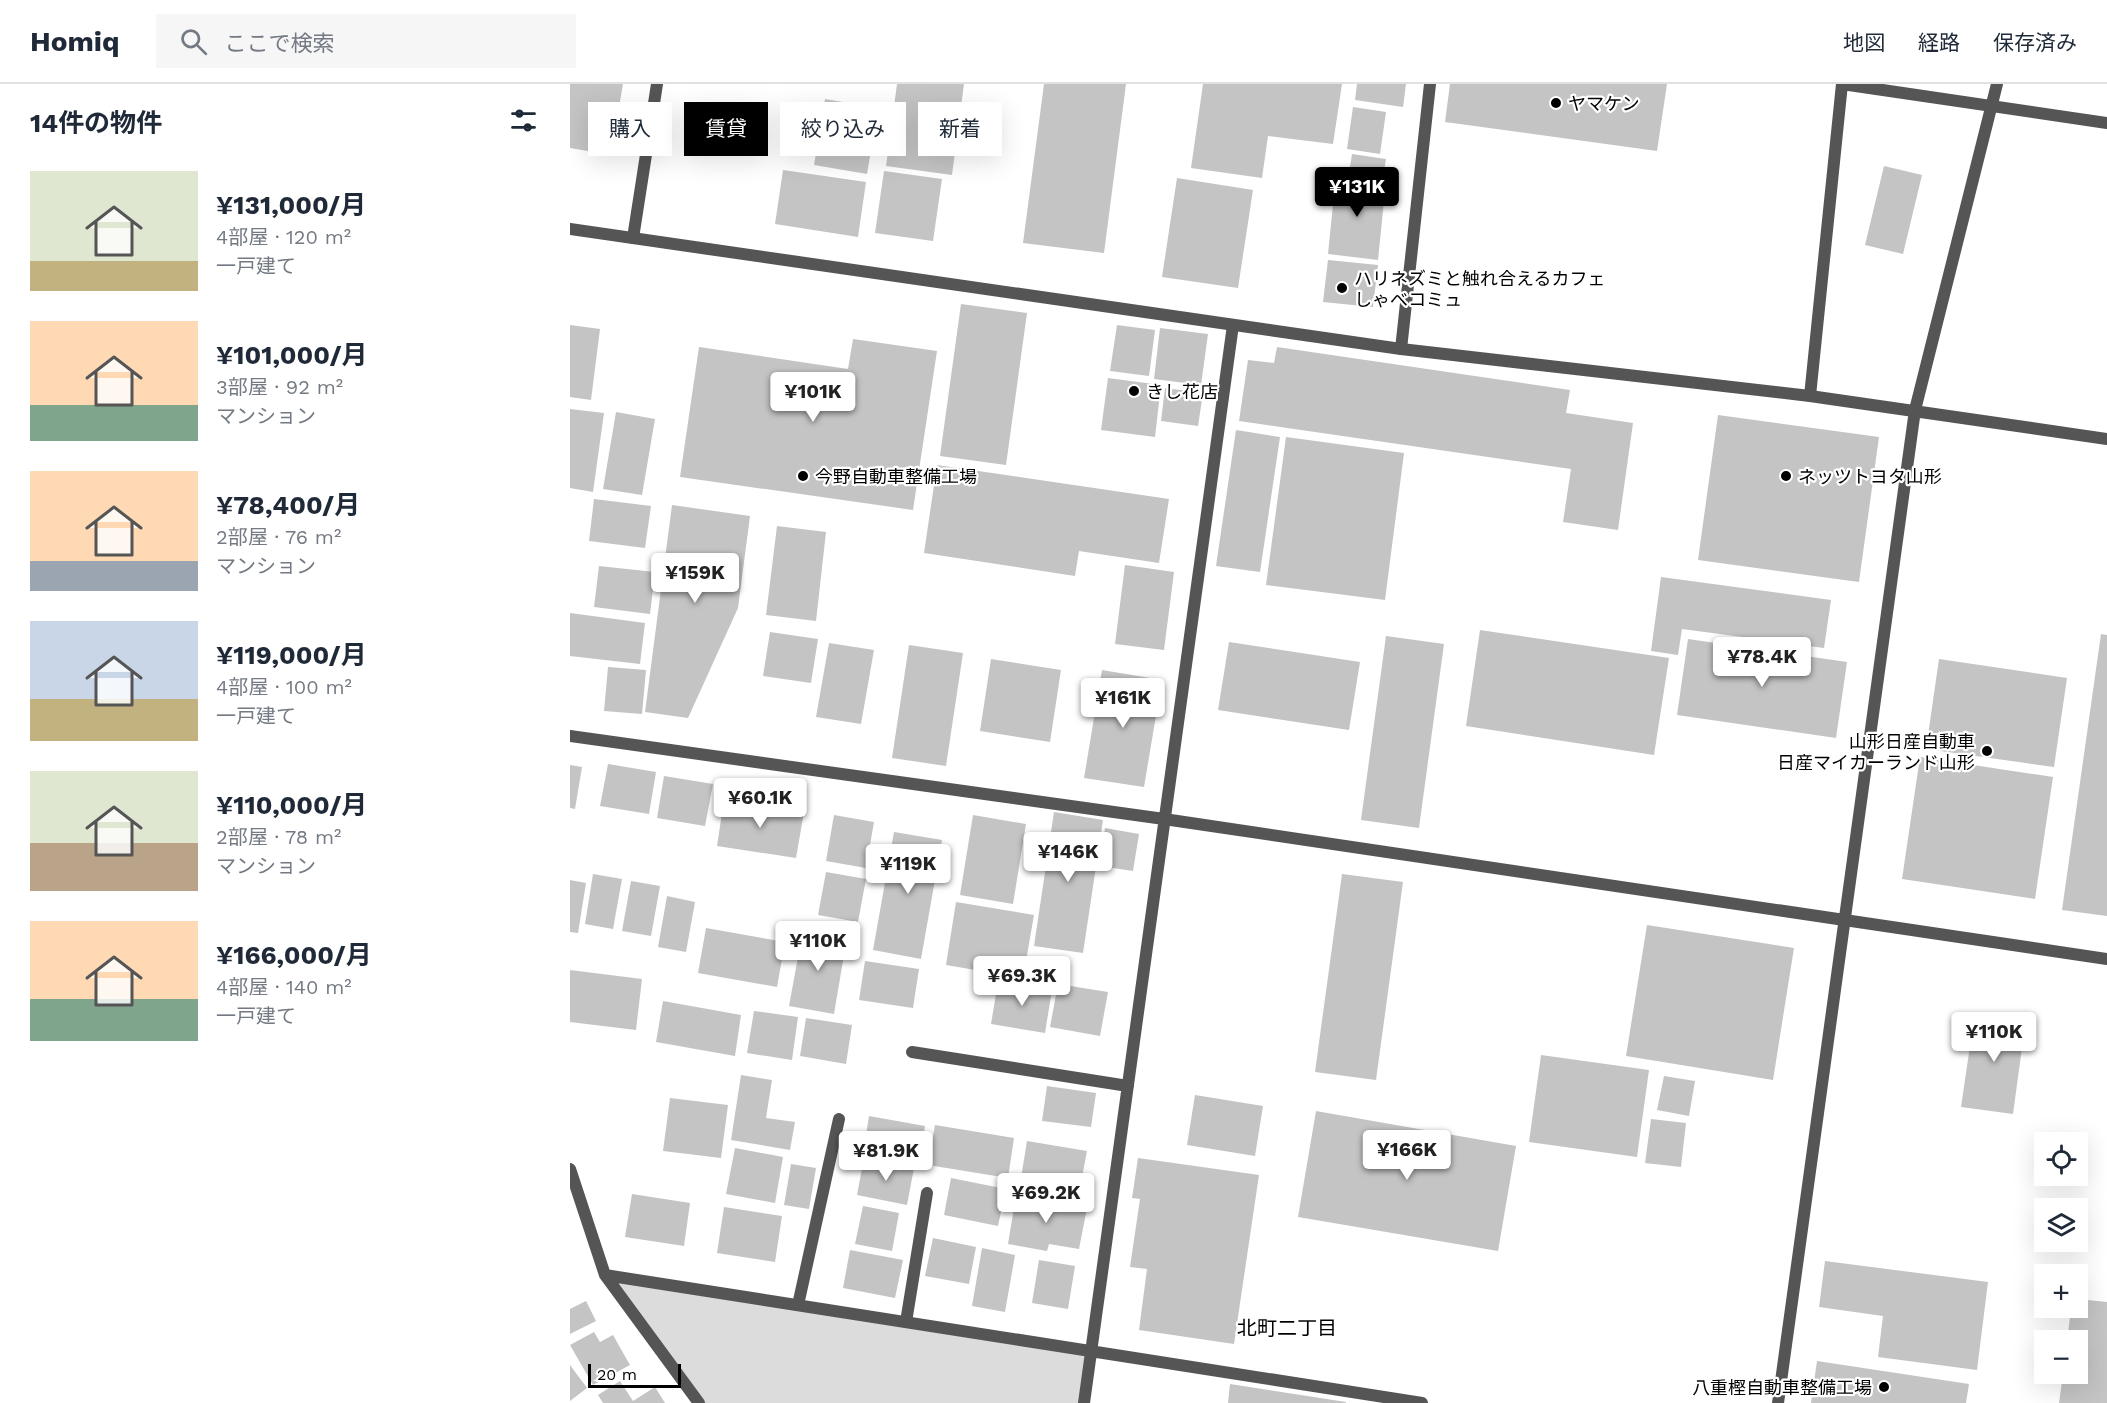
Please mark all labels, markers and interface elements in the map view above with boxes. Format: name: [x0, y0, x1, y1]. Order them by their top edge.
search box: [156, 14, 576, 68]
text: Homiq: [30, 25, 120, 58]
icon: search: [177, 25, 210, 58]
text: 地図: [1843, 30, 1885, 55]
text: 経路: [1918, 30, 1960, 55]
text: 保存済み: [1993, 30, 2077, 55]
text: ここで検索: [225, 31, 335, 56]
place label: ヤマケン: [1568, 93, 1639, 114]
marker: ヤマケン: [1549, 96, 1563, 110]
chip: 購入: [588, 102, 672, 156]
chip: 賃貸: [684, 102, 768, 156]
chip: 絞り込み: [780, 102, 906, 156]
chip: 新着: [918, 102, 1002, 156]
icon: filters: [507, 104, 540, 137]
text: 14件の物件: [30, 108, 162, 138]
pin: ¥131K: [1315, 167, 1399, 218]
text: ¥131K: [1329, 174, 1385, 198]
text: ¥131,000/月: [216, 190, 366, 220]
icon: home: [78, 195, 150, 267]
text: 4部屋 · 120 m²: [216, 225, 351, 249]
text: 一戸建て: [216, 254, 296, 278]
place label: ハリネズミと触れ合えるカフェ しゃべコミュ: [1354, 268, 1605, 310]
marker: ハリネズミと触れ合えるカフェ しゃべコミュ: [1335, 281, 1349, 295]
text: ¥101,000/月: [216, 340, 368, 370]
icon: home: [78, 345, 150, 417]
pin: ¥101K: [771, 372, 855, 423]
text: 3部屋 · 92 m²: [216, 375, 343, 399]
text: ¥101K: [784, 379, 842, 403]
place label: きし花店: [1146, 381, 1218, 402]
marker: きし花店: [1127, 384, 1141, 398]
text: マンション: [216, 404, 316, 428]
place label: 今野自動車整備工場: [815, 466, 977, 487]
place label: ネッツトヨタ山形: [1798, 466, 1942, 487]
marker: 今野自動車整備工場: [796, 469, 810, 483]
marker: ネッツトヨタ山形: [1779, 469, 1793, 483]
text: ¥78,400/月: [216, 490, 360, 520]
icon: home: [78, 495, 150, 567]
text: 2部屋 · 76 m²: [216, 525, 341, 549]
pin: ¥159K: [653, 553, 737, 604]
text: マンション: [216, 554, 316, 578]
text: ¥159K: [665, 560, 725, 584]
pin: ¥78.4K: [1713, 637, 1811, 688]
text: ¥119,000/月: [216, 640, 367, 670]
text: ¥78.4K: [1727, 644, 1797, 668]
icon: home: [78, 645, 150, 717]
text: 4部屋 · 100 m²: [216, 675, 352, 699]
pin: ¥161K: [1081, 678, 1165, 729]
text: ¥161K: [1095, 685, 1151, 709]
text: 一戸建て: [216, 704, 296, 728]
place label: 山形日産自動車 日産マイカーランド山形: [1777, 731, 1975, 773]
marker: 山形日産自動車 日産マイカーランド山形: [1980, 744, 1994, 758]
pin: ¥60.1K: [711, 778, 809, 829]
text: ¥60.1K: [728, 785, 792, 809]
text: ¥110,000/月: [216, 790, 367, 820]
icon: home: [78, 795, 150, 867]
text: 2部屋 · 78 m²: [216, 825, 341, 849]
pin: ¥146K: [1026, 832, 1110, 883]
text: ¥146K: [1037, 839, 1099, 863]
pin: ¥119K: [866, 844, 950, 895]
text: ¥119K: [880, 851, 936, 875]
text: マンション: [216, 854, 316, 878]
pin: ¥110K: [776, 921, 860, 972]
text: ¥110K: [789, 928, 847, 952]
text: ¥166,000/月: [216, 940, 372, 970]
icon: home: [78, 945, 150, 1017]
pin: ¥69.3K: [973, 956, 1071, 1007]
text: ¥69.3K: [987, 963, 1057, 987]
text: 4部屋 · 140 m²: [216, 975, 352, 999]
text: 一戸建て: [216, 1004, 296, 1028]
pin: ¥110K: [1952, 1012, 2036, 1063]
text: ¥110K: [1965, 1019, 2023, 1043]
pin: ¥166K: [1365, 1130, 1449, 1181]
pin: ¥81.9K: [837, 1131, 935, 1182]
map controls: [2034, 1132, 2088, 1384]
button: locate: [2034, 1132, 2088, 1186]
text: ¥166K: [1377, 1137, 1437, 1161]
text: ¥81.9K: [853, 1138, 919, 1162]
pin: ¥69.2K: [997, 1173, 1095, 1224]
text: ¥69.2K: [1011, 1180, 1081, 1204]
button: layers: [2034, 1198, 2088, 1252]
button: +: [2034, 1264, 2088, 1318]
district label: 北町二丁目: [1237, 1316, 1337, 1340]
button: −: [2034, 1330, 2088, 1384]
scale bar: [588, 1361, 681, 1388]
text: 20 m: [597, 1365, 637, 1384]
place label: 八重樫自動車整備工場: [1692, 1377, 1872, 1398]
marker: 八重樫自動車整備工場: [1877, 1380, 1891, 1394]

